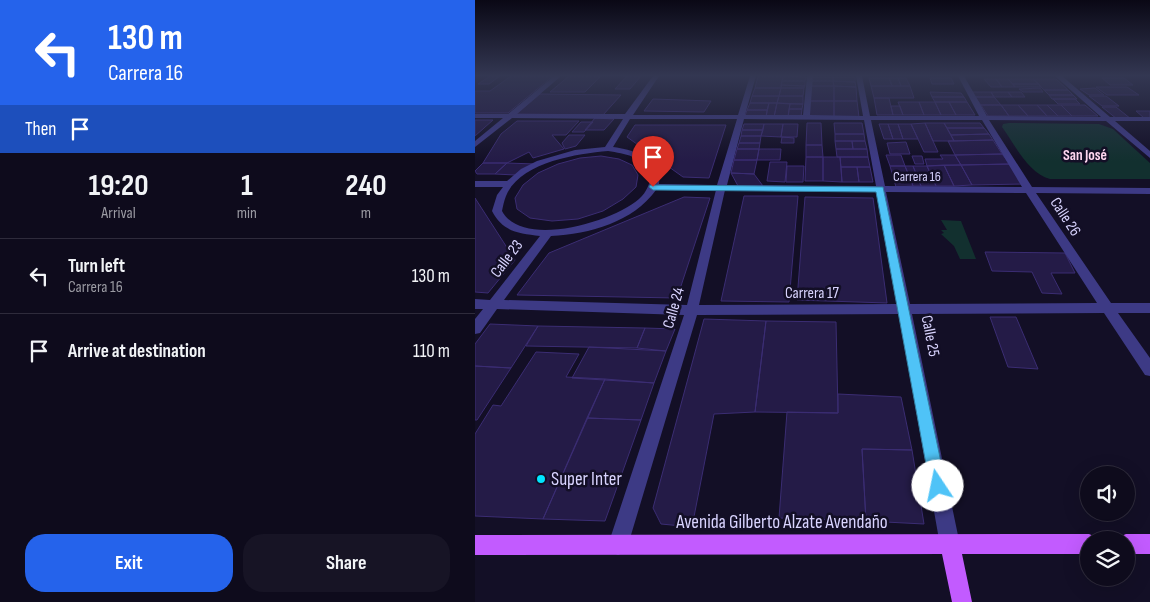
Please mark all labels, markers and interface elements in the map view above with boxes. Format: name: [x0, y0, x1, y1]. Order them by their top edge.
text: 130 m: [108, 17, 183, 60]
icon: left: [25, 20, 90, 85]
text: Carrera 16: [108, 60, 183, 87]
icon: arrive: [66, 115, 94, 143]
text: Then: [25, 118, 56, 141]
pin: [632, 136, 674, 187]
icon: arrive: [639, 143, 667, 171]
district label: San José: [1063, 146, 1107, 165]
text: 19:20: [88, 168, 148, 204]
text: 1: [241, 168, 253, 204]
text: 240: [345, 168, 387, 204]
street label: Carrera 16: [893, 168, 941, 185]
street label: Calle 26: [1046, 194, 1084, 240]
text: Arrival: [101, 204, 136, 223]
text: min: [237, 204, 257, 223]
text: m: [361, 204, 371, 223]
street label: Calle 23: [487, 237, 527, 281]
text: Turn left: [68, 255, 125, 278]
icon: left: [25, 262, 53, 290]
text: 130 m: [412, 265, 450, 288]
text: Carrera 16: [68, 278, 123, 297]
street label: Carrera 17: [785, 284, 840, 303]
street label: Calle 24: [659, 285, 689, 331]
street label: Calle 25: [917, 314, 943, 358]
icon: arrive: [25, 337, 53, 365]
text: Arrive at destination: [68, 340, 206, 363]
text: 110 m: [413, 340, 450, 363]
position arrow: [911, 459, 963, 511]
map controls: [1080, 466, 1135, 586]
button: sound: [1080, 466, 1135, 521]
place label: Super Inter: [551, 468, 622, 491]
marker: Super Inter: [535, 473, 547, 485]
street label: Avenida Gilberto Alzate Avendaño: [675, 511, 888, 534]
button: layers: [1080, 531, 1135, 586]
button: Exit: [25, 534, 233, 592]
button: Share: [243, 534, 450, 592]

